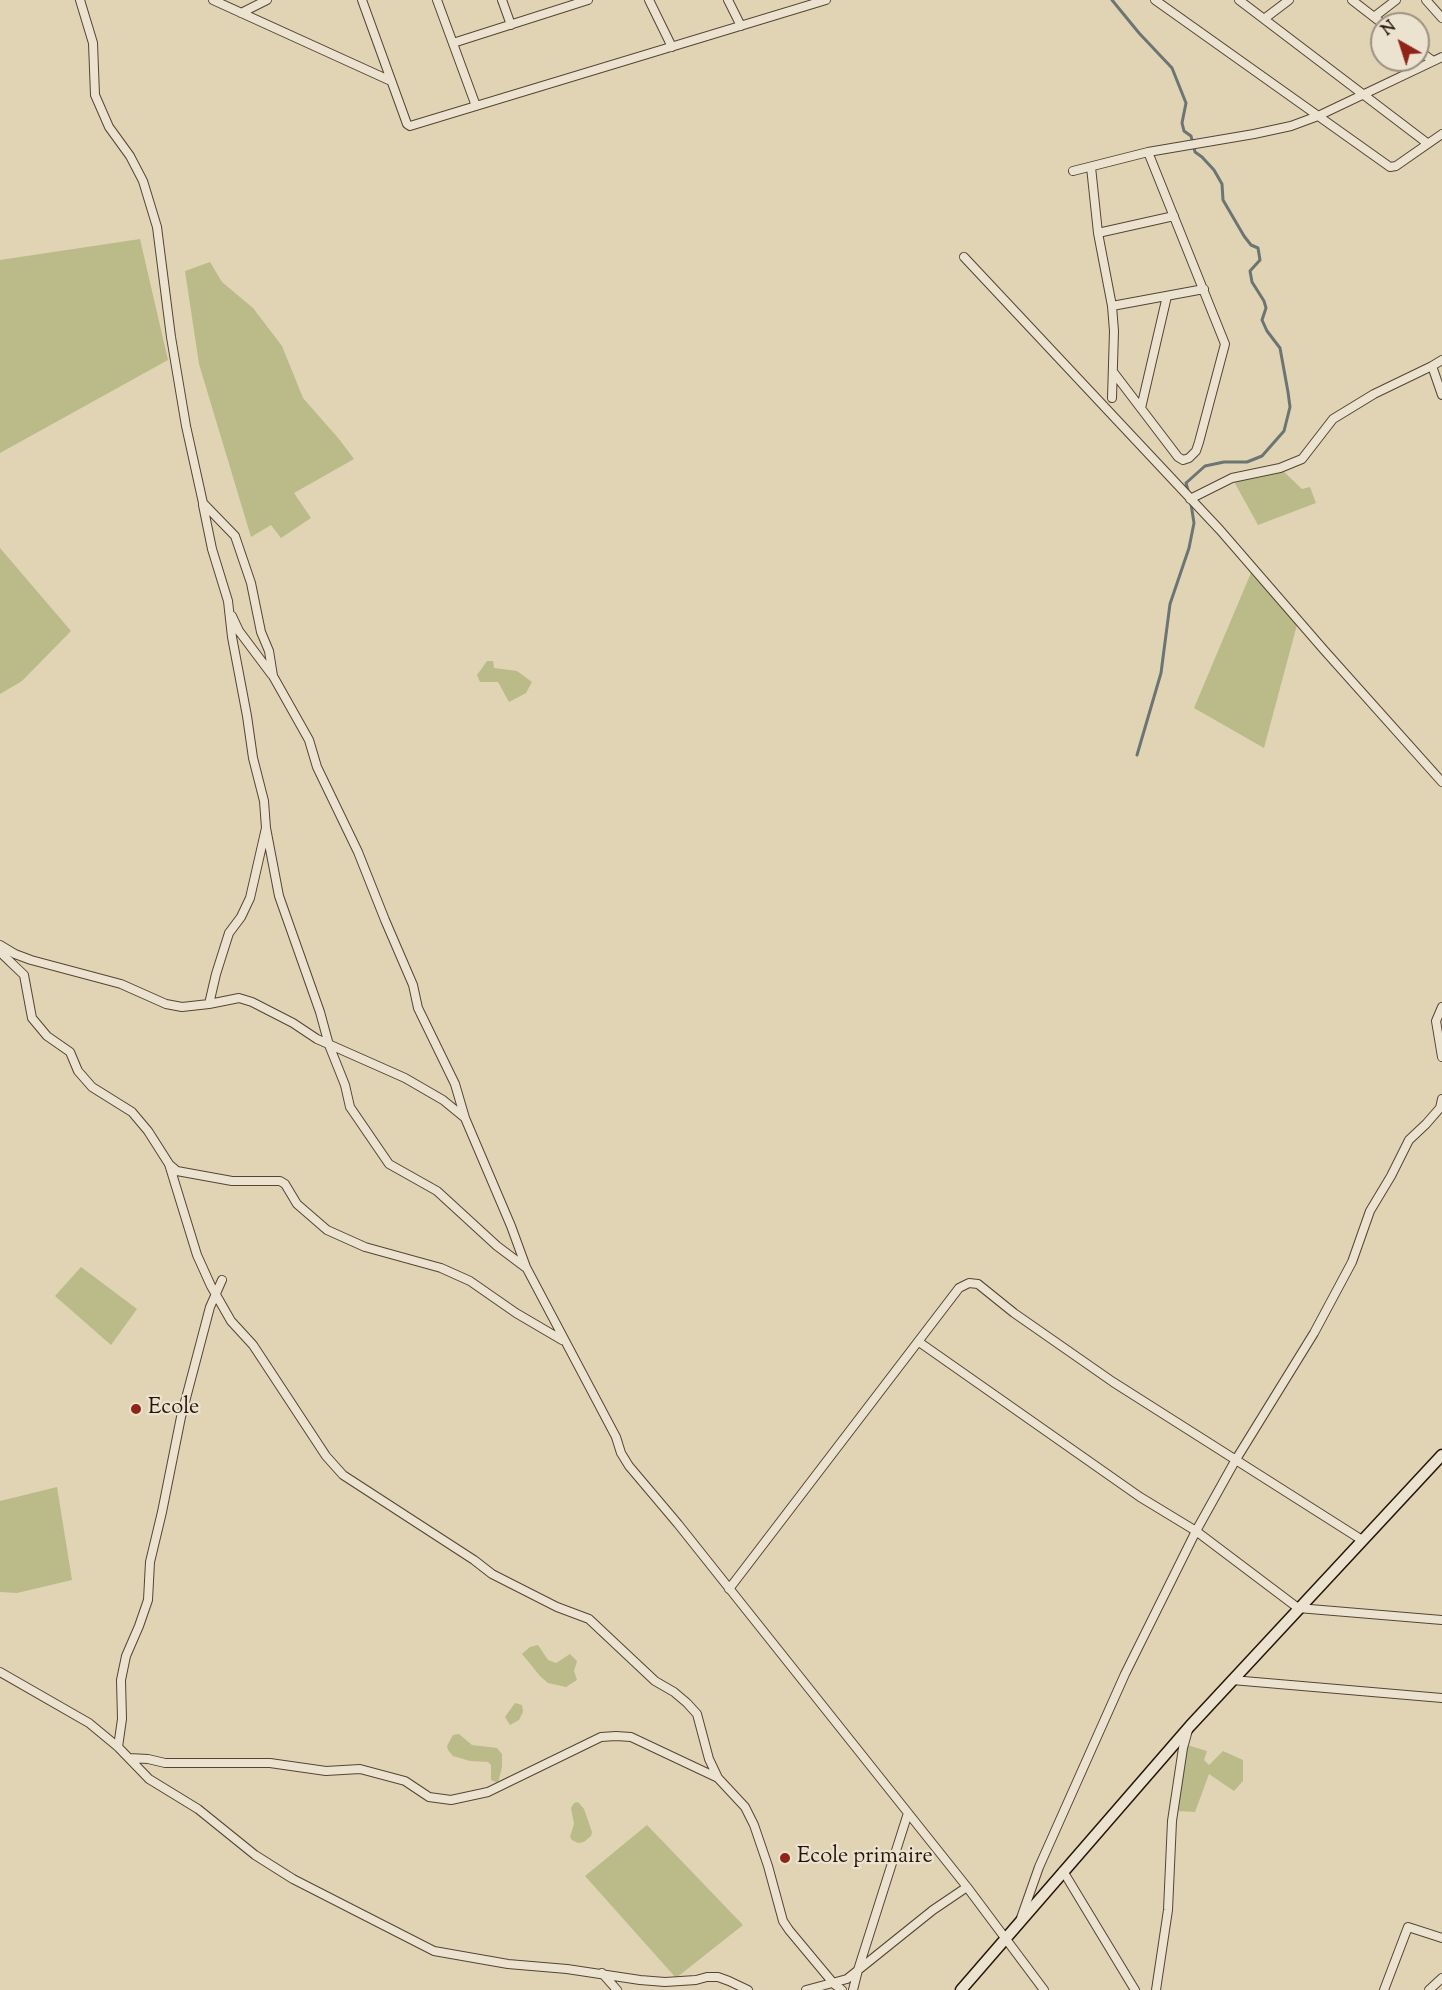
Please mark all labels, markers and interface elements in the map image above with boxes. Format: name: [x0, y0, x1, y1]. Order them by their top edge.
north arrow: [1370, 12, 1430, 72]
text: N: [1377, 16, 1402, 42]
place label: Ecole: [148, 1396, 199, 1422]
marker: Ecole: [129, 1402, 143, 1416]
place label: Ecole primaire: [797, 1845, 933, 1871]
marker: Ecole primaire: [778, 1851, 792, 1865]

